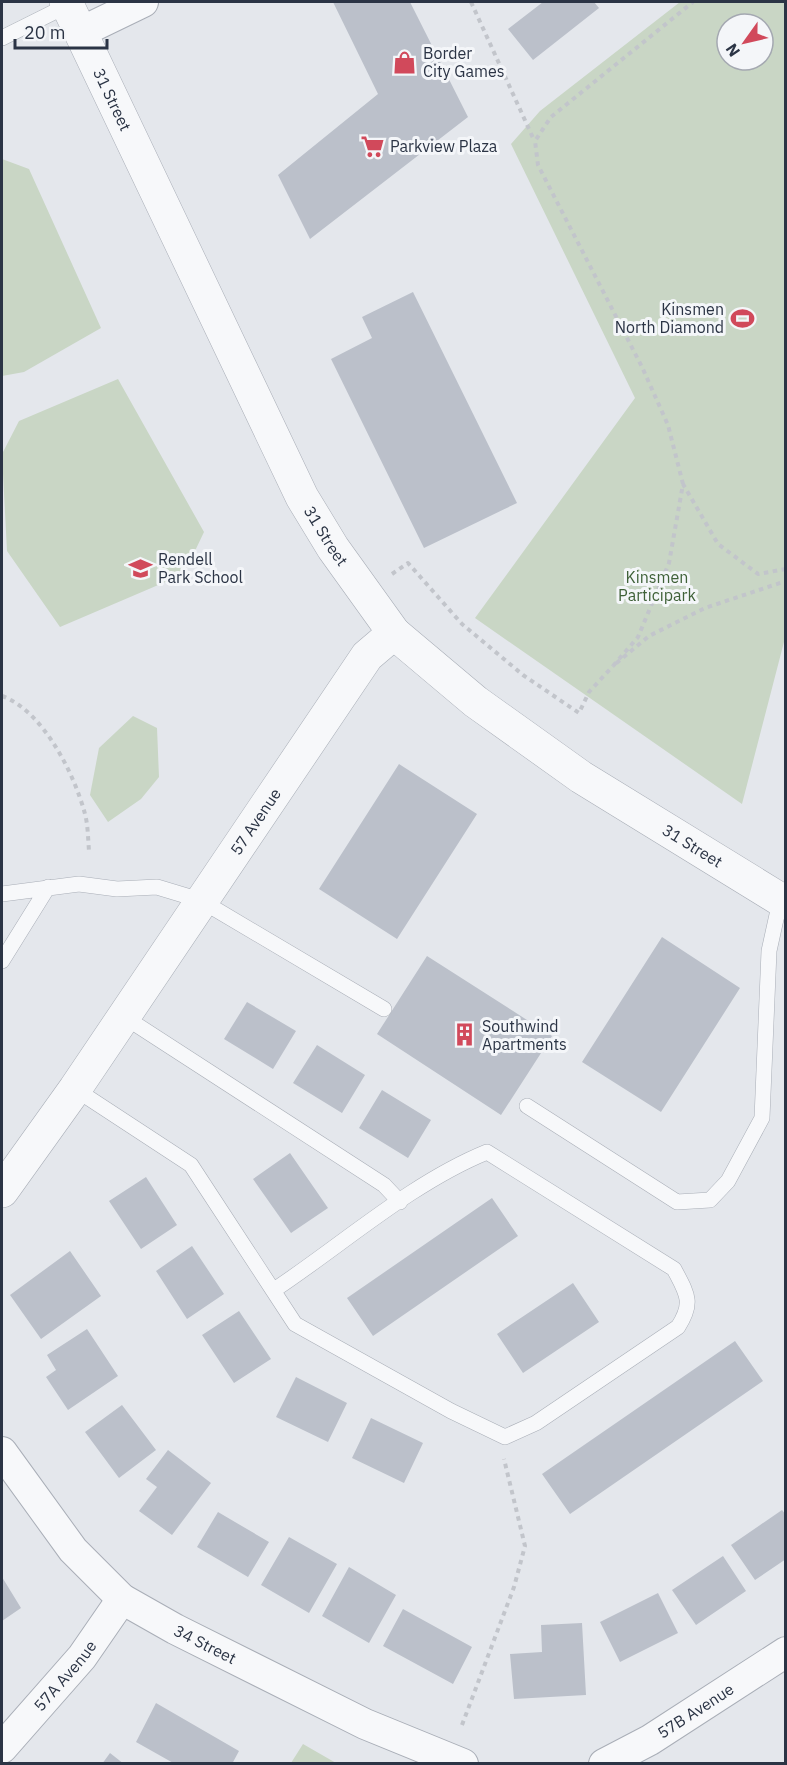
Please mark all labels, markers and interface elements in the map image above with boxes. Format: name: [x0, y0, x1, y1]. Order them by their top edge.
scale bar: [15, 12, 106, 50]
north arrow: [715, 12, 775, 72]
text: 20 m: [24, 21, 66, 44]
text: N: [721, 40, 744, 61]
place label: Border City Games: [423, 43, 505, 81]
shop icon: Border City Games: [392, 49, 418, 75]
street label: 31 Street: [89, 65, 136, 134]
supermarket icon: Parkview Plaza: [359, 133, 385, 159]
place label: Parkview Plaza: [390, 136, 498, 156]
place label: Kinsmen North Diamond: [615, 299, 724, 337]
sports icon: Kinsmen North Diamond: [729, 305, 755, 331]
street label: 31 Street: [300, 502, 352, 570]
place label: Rendell Park School: [158, 549, 243, 587]
school or university icon: Rendell Park School: [127, 555, 153, 581]
park label: Kinsmen Participark: [618, 567, 696, 605]
street label: 57 Avenue: [226, 784, 285, 859]
street label: 31 Street: [659, 820, 726, 872]
place label: Southwind Apartments: [482, 1016, 567, 1054]
building icon: Southwind Apartments: [451, 1022, 477, 1048]
street label: 34 Street: [171, 1620, 240, 1668]
street label: 57A Avenue: [29, 1636, 101, 1715]
street label: 57B Avenue: [654, 1678, 738, 1743]

